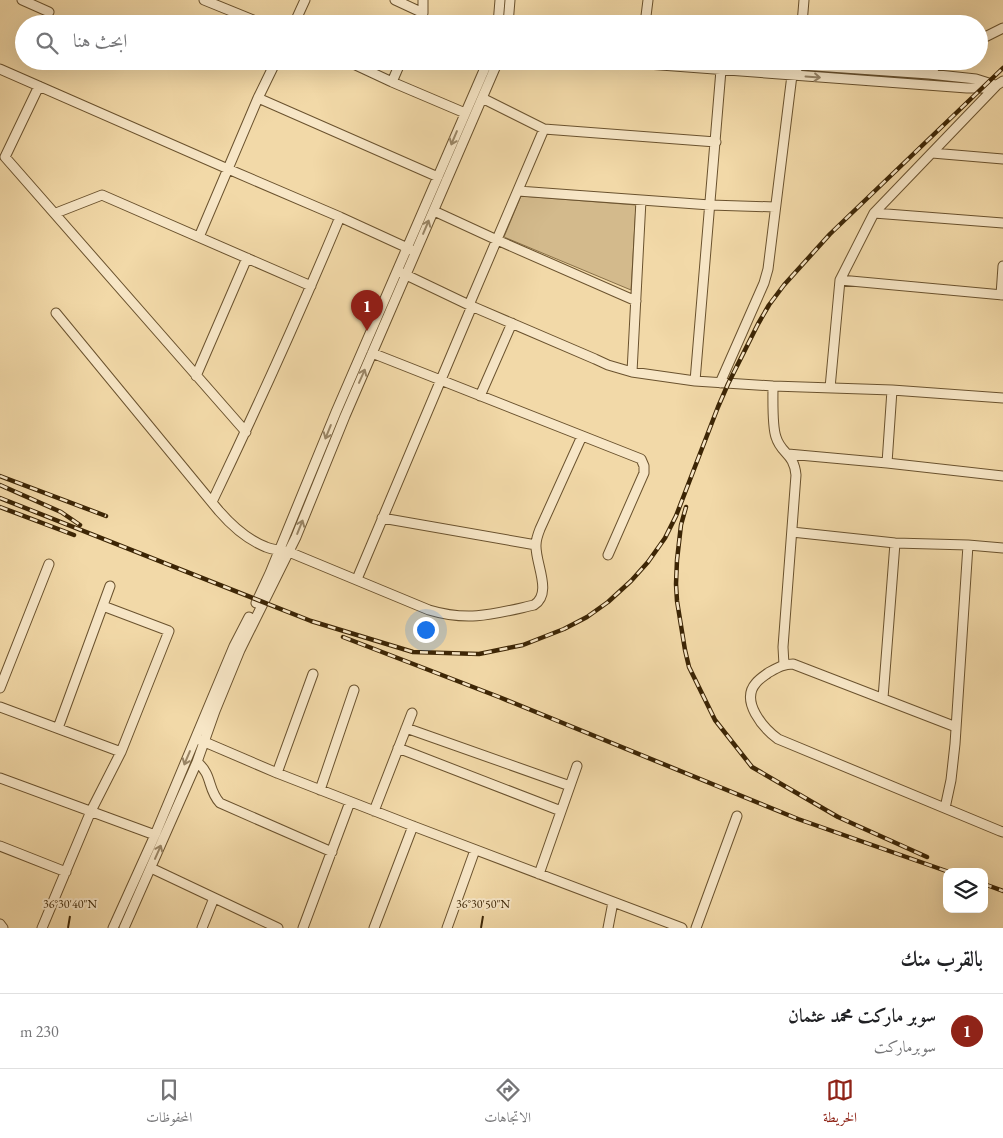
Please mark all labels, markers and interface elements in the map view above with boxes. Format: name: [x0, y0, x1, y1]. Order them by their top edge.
search box: [15, 15, 988, 70]
text: ابحث هنا: [73, 28, 127, 53]
icon: search: [33, 29, 61, 57]
one-way arrow: [804, 72, 820, 82]
one-way arrow: [449, 130, 459, 145]
one-way arrow: [422, 220, 432, 235]
pin: 1: [351, 290, 383, 331]
one-way arrow: [358, 369, 368, 384]
one-way arrow: [323, 424, 332, 439]
one-way arrow: [296, 520, 305, 535]
your location: [413, 617, 439, 643]
one-way arrow: [182, 750, 191, 765]
one-way arrow: [154, 845, 164, 860]
map controls: [943, 868, 988, 913]
button: layers: [943, 868, 988, 913]
text: 36°30'40"N: [43, 896, 97, 912]
text: 36°30'50"N: [456, 896, 510, 912]
text: بالقرب منك: [900, 945, 983, 972]
text: سوبر ماركت محمد عثمان: [788, 1003, 936, 1028]
text: 230 m: [20, 1021, 59, 1042]
text: 1: [963, 1021, 971, 1042]
text: سوبرماركت: [874, 1036, 936, 1057]
tab: المحفوظات: [146, 1076, 192, 1131]
tab: الاتجاهات: [484, 1076, 531, 1131]
tab: الخريطة: [823, 1076, 857, 1131]

